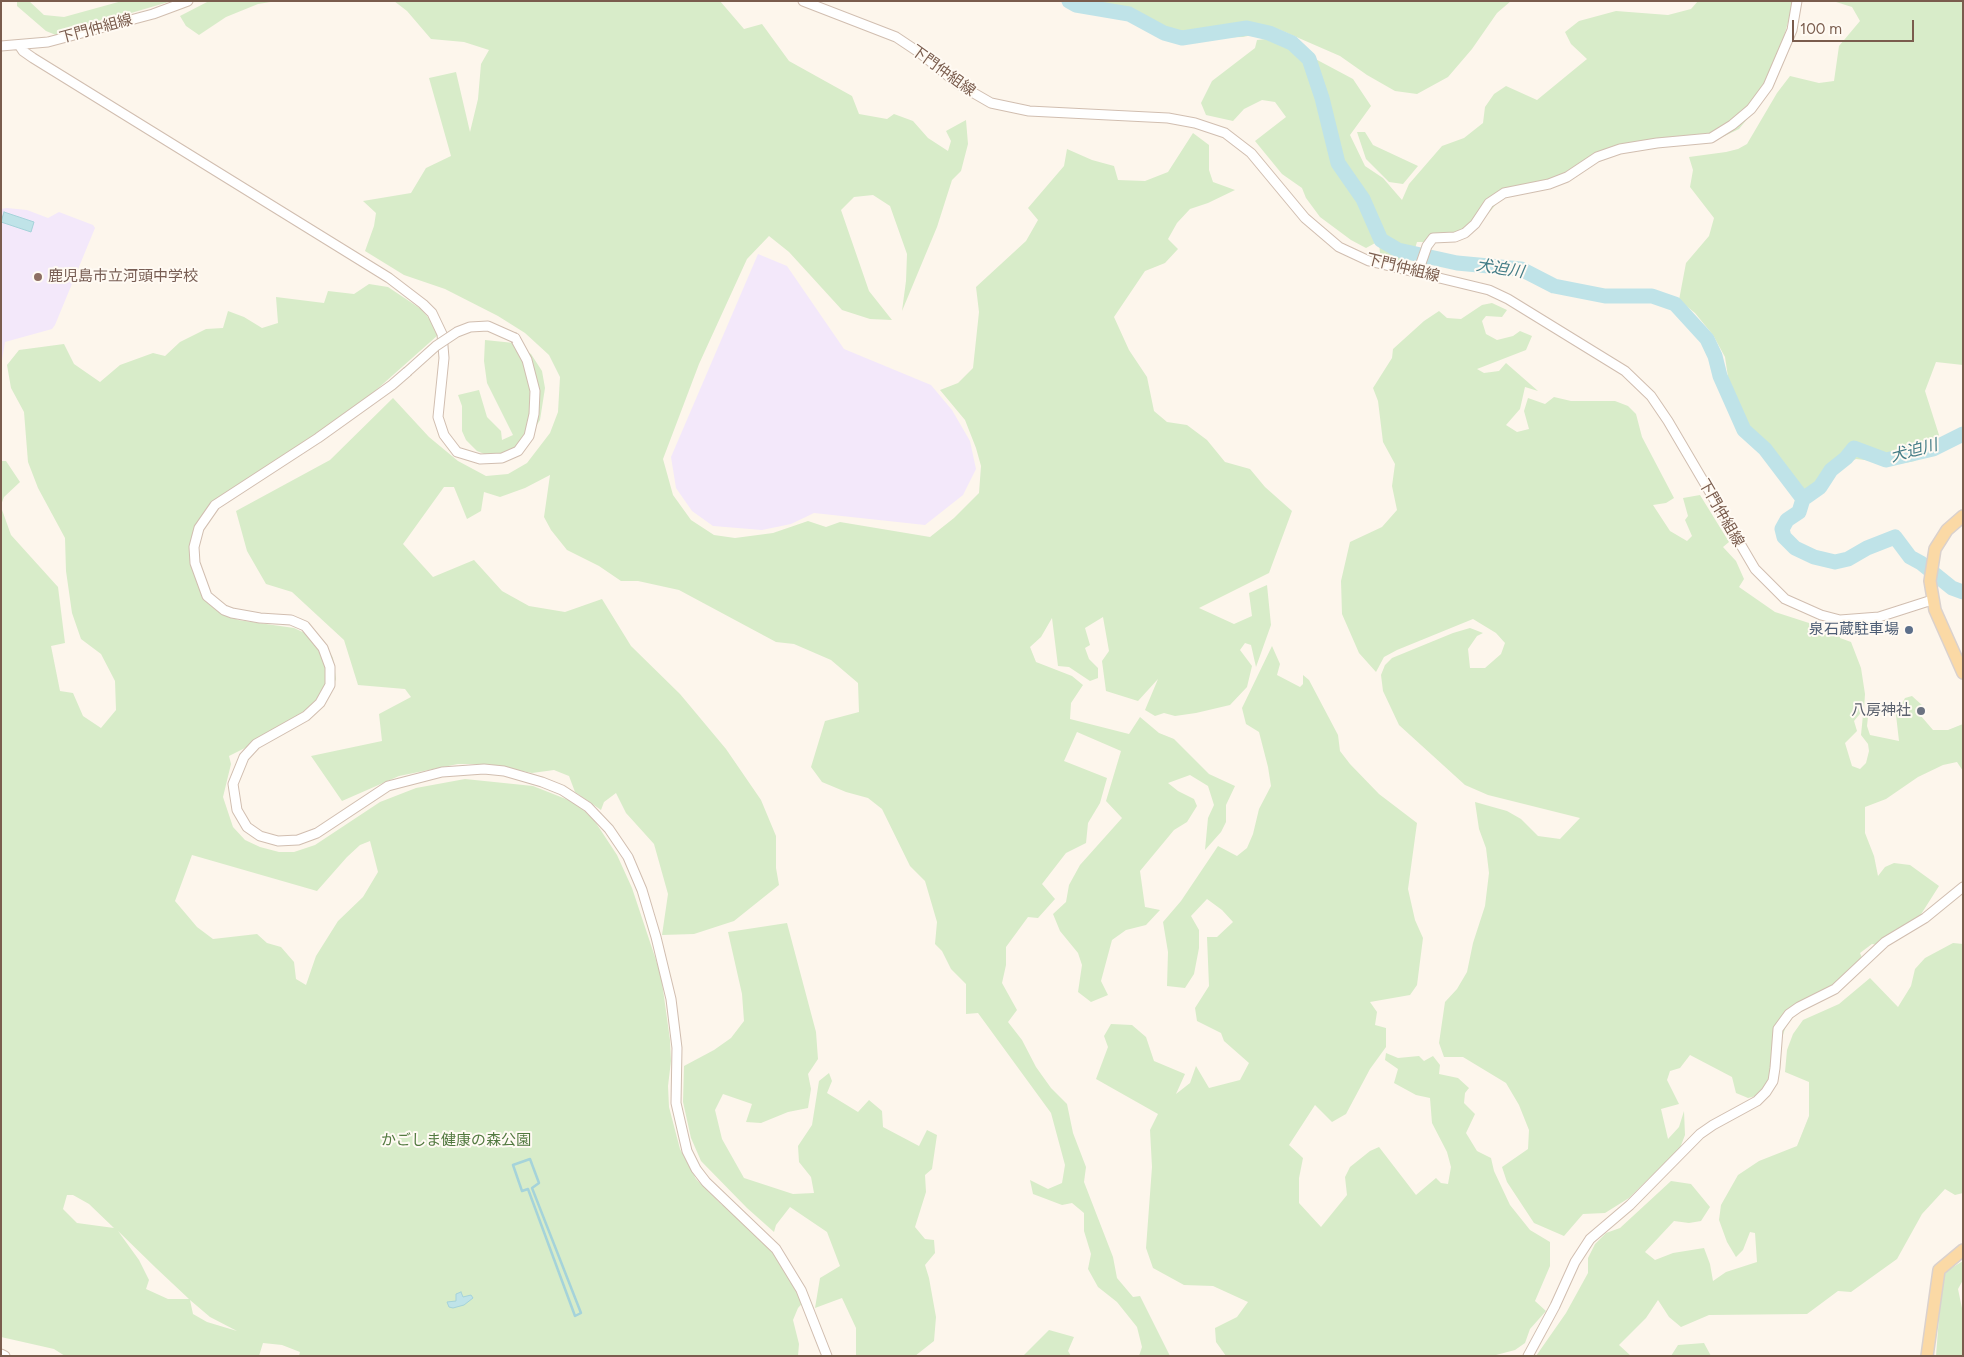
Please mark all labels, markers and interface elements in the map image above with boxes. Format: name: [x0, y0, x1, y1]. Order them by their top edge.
scale bar: [1794, 10, 1916, 42]
street label: 下門仲組線: [57, 11, 135, 47]
text: 100 m: [1800, 20, 1842, 38]
street label: 下門仲組線: [907, 42, 979, 100]
street label: 下門仲組線: [1364, 250, 1442, 286]
water label: 犬迫川: [1475, 256, 1525, 282]
place label: 鹿児島市立河頭中学校: [48, 268, 198, 286]
marker: 鹿児島市立河頭中学校: [32, 271, 44, 283]
water label: 犬迫川: [1888, 436, 1940, 466]
street label: 下門仲組線: [1694, 476, 1748, 550]
place label: 泉石蔵駐車場: [1809, 621, 1899, 639]
marker: 泉石蔵駐車場: [1903, 624, 1915, 636]
place label: 八房神社: [1851, 702, 1911, 720]
marker: 八房神社: [1915, 705, 1927, 717]
park label: かごしま健康の森公園: [381, 1132, 531, 1150]

